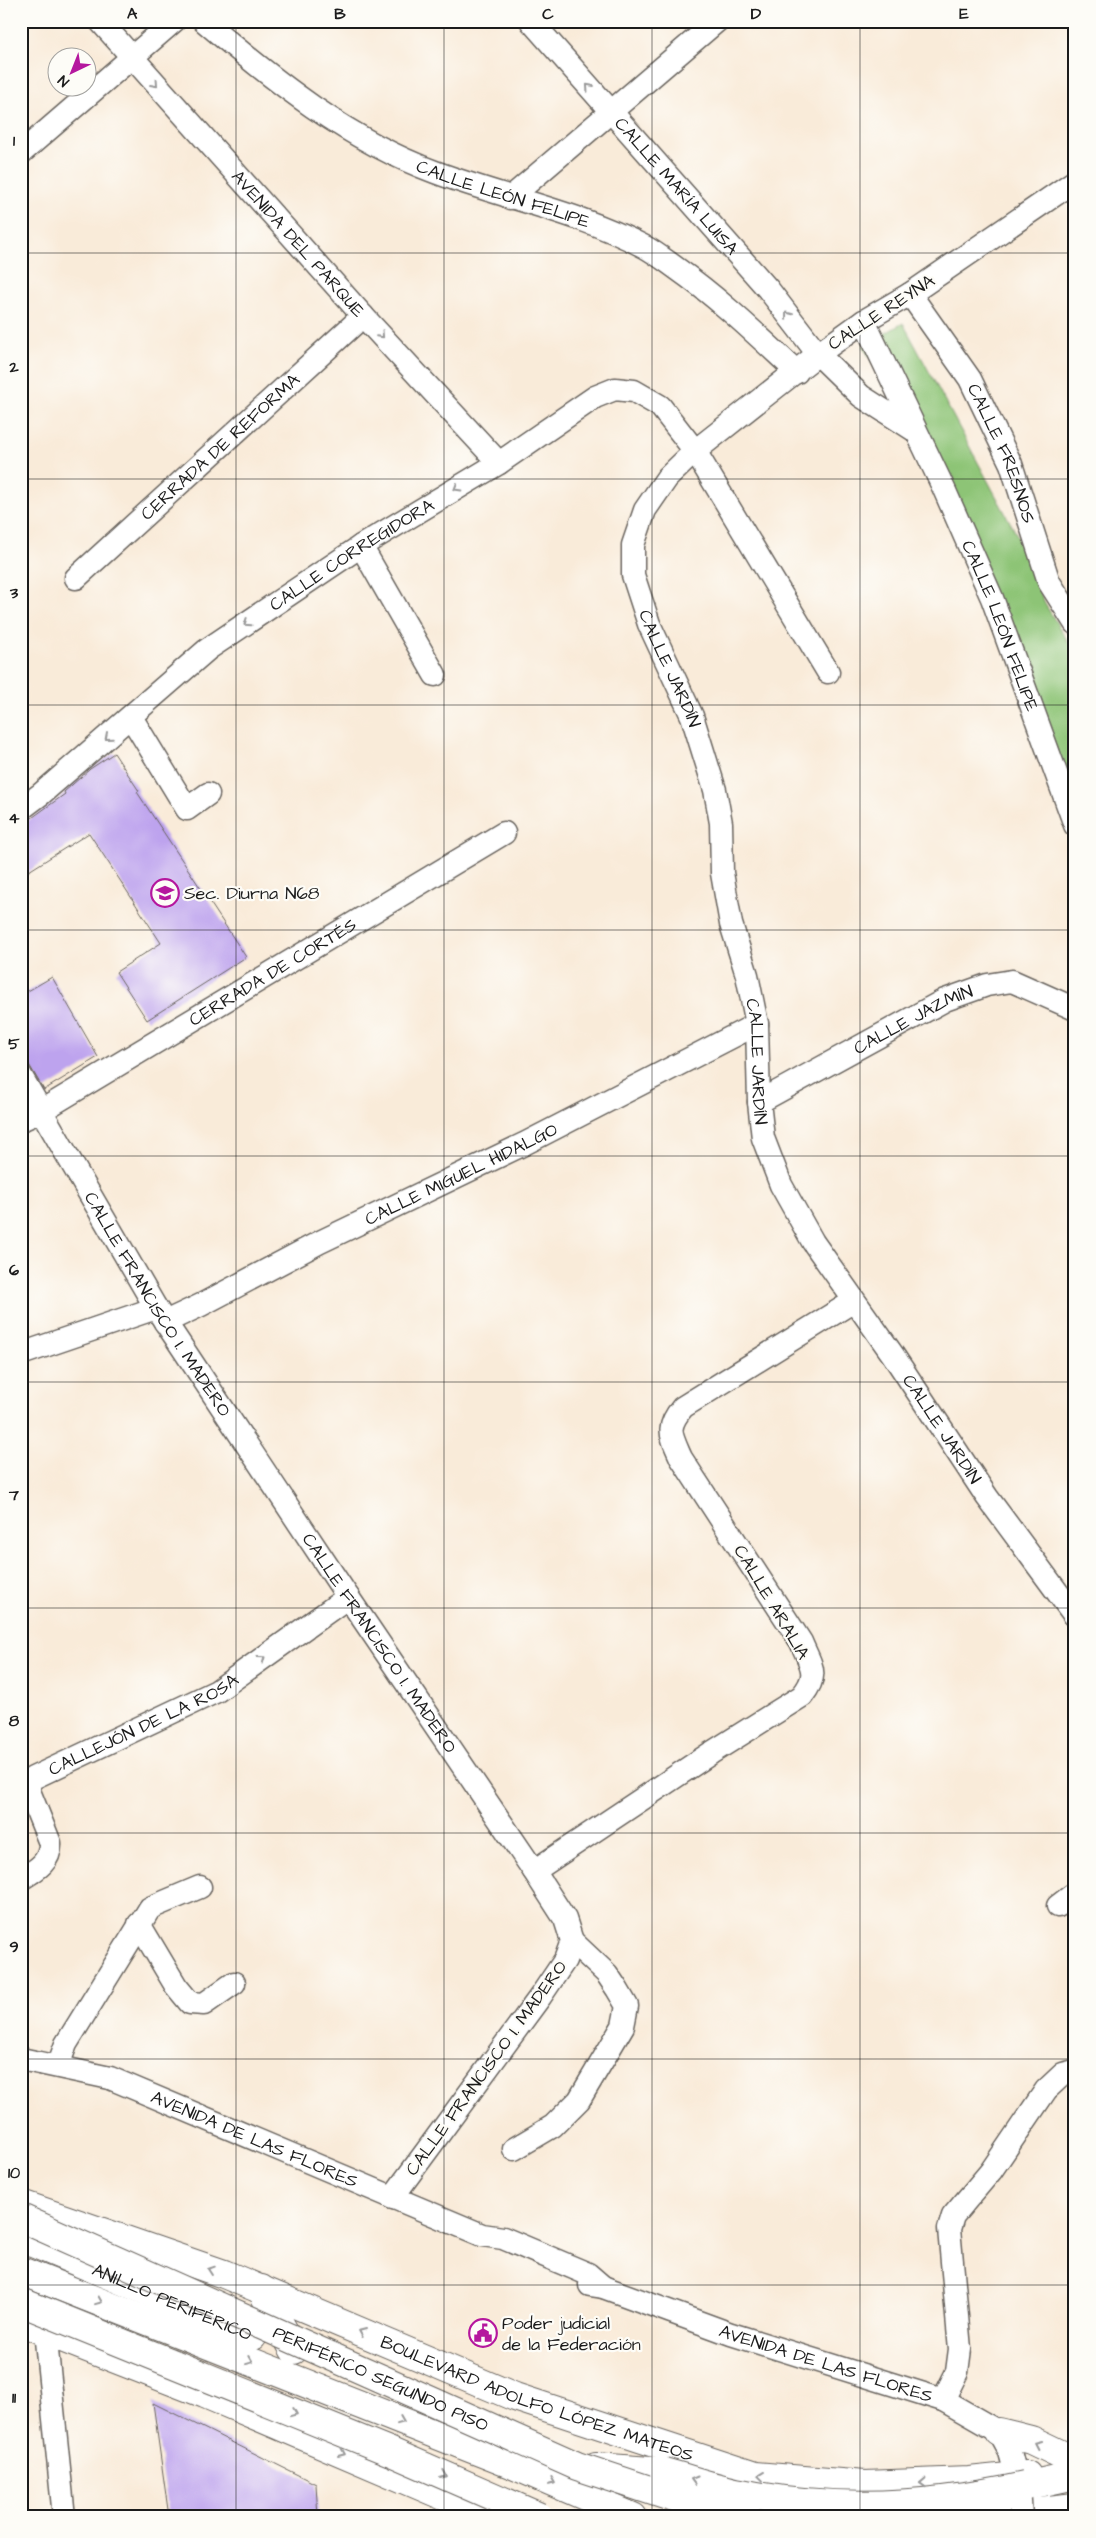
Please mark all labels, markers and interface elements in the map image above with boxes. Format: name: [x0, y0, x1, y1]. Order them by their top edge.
text: A: [127, 3, 138, 25]
text: B: [334, 3, 346, 25]
text: C: [542, 3, 554, 25]
text: D: [751, 3, 762, 25]
text: E: [959, 3, 969, 25]
north arrow: [48, 48, 98, 98]
text: N: [54, 70, 74, 91]
one-way arrow: [149, 79, 158, 88]
one-way arrow: [586, 83, 595, 92]
street label: CALLE MARÍA LUISA: [609, 112, 744, 261]
text: 1: [13, 130, 16, 152]
street label: CALLE LEÓN FELIPE: [412, 154, 594, 235]
street label: AVENIDA DEL PARQUE: [226, 165, 371, 323]
street label: CALLE REYNA: [823, 268, 940, 356]
one-way arrow: [785, 312, 793, 321]
one-way arrow: [375, 329, 384, 338]
text: 2: [8, 356, 19, 378]
street label: CERRADA DE REFORMA: [135, 367, 306, 526]
street label: CALLE FRESNOS: [961, 379, 1041, 526]
one-way arrow: [454, 481, 463, 491]
street label: CALLE CORREGIDORA: [264, 493, 439, 617]
street label: CALLE LEÓN FELIPE: [955, 537, 1044, 715]
text: 3: [9, 582, 19, 604]
street label: CALLE JARDÍN: [632, 607, 707, 730]
one-way arrow: [243, 617, 253, 626]
one-way arrow: [105, 731, 114, 739]
text: 4: [9, 807, 20, 829]
school or university icon: Sec. Diurna N68: [150, 878, 180, 908]
place label: Sec. Diurna N68: [184, 881, 320, 906]
street label: CERRADA DE CORTÉS: [184, 912, 361, 1032]
street label: CALLE JAZMÍN: [849, 979, 976, 1061]
street label: CALLE JARDÍN: [739, 996, 773, 1126]
text: 5: [8, 1033, 20, 1055]
street label: CALLE MIGUEL HIDALGO: [361, 1117, 562, 1232]
street label: CALLE FRANCISCO I. MADERO: [78, 1187, 237, 1422]
text: 6: [9, 1259, 19, 1281]
street label: CALLE JARDÍN: [896, 1370, 987, 1489]
text: 7: [8, 1484, 19, 1506]
street label: CALLE FRANCISCO I. MADERO: [296, 1528, 462, 1758]
street label: CALLE ARALIA: [727, 1540, 816, 1665]
one-way arrow: [256, 1656, 266, 1665]
street label: CALLEJÓN DE LA ROSA: [44, 1667, 244, 1782]
text: 8: [9, 1710, 20, 1732]
text: 9: [9, 1936, 19, 1958]
street label: CALLE FRANCISCO I. MADERO: [400, 1956, 573, 2181]
street label: AVENIDA DE LAS FLORES: [147, 2085, 362, 2194]
text: 10: [8, 2162, 20, 2184]
street label: ANILLO PERIFÉRICO: [88, 2257, 256, 2347]
one-way arrow: [208, 2266, 216, 2276]
one-way arrow: [94, 2295, 103, 2306]
place label: Poder judicial de la Federación: [502, 2311, 641, 2357]
public building icon: Poder judicial de la Federación: [468, 2318, 498, 2348]
street label: AVENIDA DE LAS FLORES: [716, 2319, 936, 2409]
street label: PERIFÉRICO SEGUNDO PISO: [269, 2320, 492, 2438]
one-way arrow: [358, 2327, 367, 2338]
street label: BOULEVARD ADOLFO LÓPEZ MATEOS: [377, 2330, 697, 2468]
one-way arrow: [245, 2355, 254, 2365]
text: 11: [12, 2387, 17, 2409]
one-way arrow: [289, 2407, 297, 2417]
one-way arrow: [396, 2415, 405, 2425]
one-way arrow: [1034, 2440, 1043, 2450]
one-way arrow: [337, 2446, 346, 2457]
one-way arrow: [439, 2468, 448, 2479]
one-way arrow: [756, 2471, 764, 2482]
one-way arrow: [547, 2476, 556, 2486]
one-way arrow: [691, 2476, 699, 2486]
one-way arrow: [919, 2477, 927, 2488]

